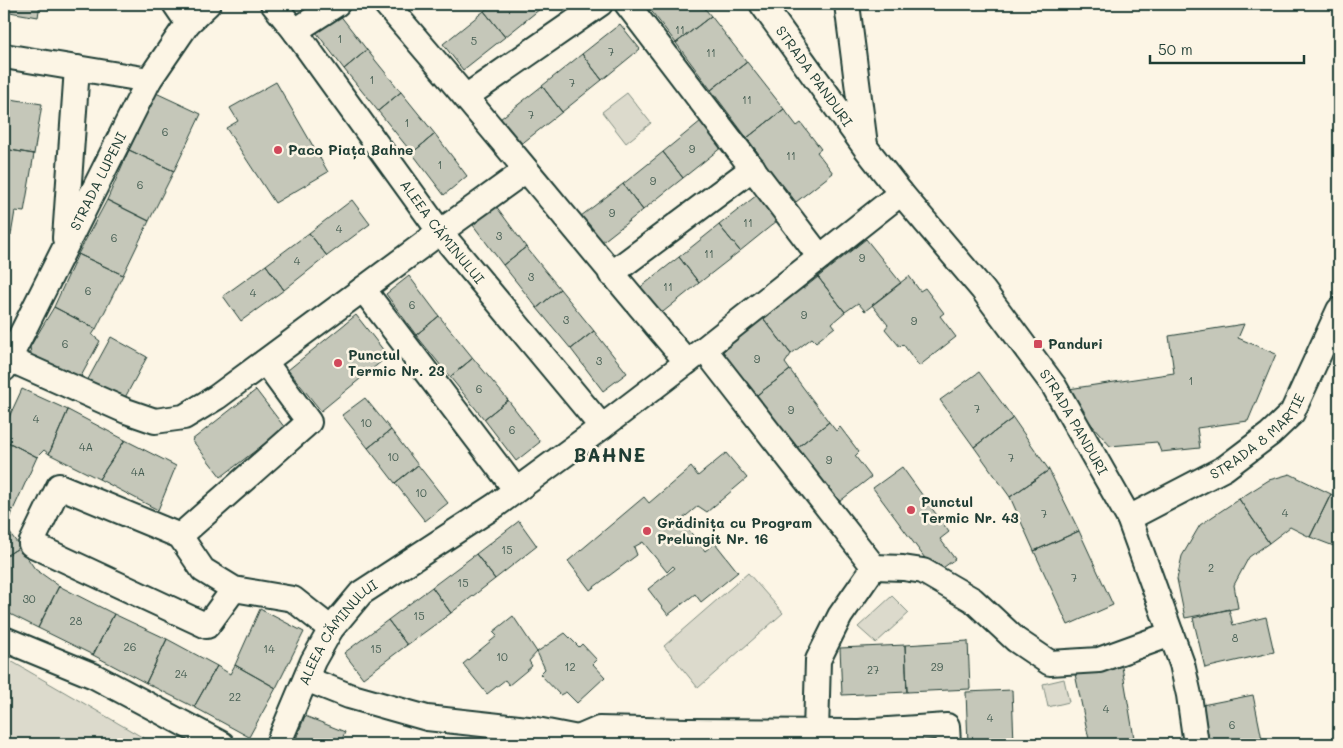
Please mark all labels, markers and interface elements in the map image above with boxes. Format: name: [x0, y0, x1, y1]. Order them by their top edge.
house number: 11: [675, 22, 685, 37]
street label: STRADA PANDURI: [772, 22, 857, 130]
house number: 1: [338, 31, 342, 46]
scale bar: [1150, 32, 1304, 64]
house number: 5: [471, 33, 477, 48]
text: 50 m: [1158, 39, 1193, 59]
house number: 7: [608, 44, 614, 59]
house number: 11: [706, 45, 716, 60]
house number: 1: [370, 72, 374, 87]
house number: 7: [569, 75, 575, 90]
house number: 11: [742, 92, 752, 107]
house number: 7: [528, 107, 534, 122]
house number: 1: [405, 115, 409, 130]
house number: 6: [162, 124, 168, 139]
street label: STRADA LUPENI: [65, 129, 130, 234]
place label: Paco Piața Bahne: [288, 140, 413, 160]
house number: 9: [689, 141, 696, 156]
marker: Paco Piața Bahne: [272, 144, 284, 156]
house number: 11: [786, 148, 796, 163]
house number: 1: [438, 157, 442, 172]
house number: 9: [650, 173, 657, 188]
street label: ALEEA CĂMINULUI: [396, 176, 489, 288]
house number: 6: [137, 177, 143, 192]
house number: 9: [609, 205, 616, 220]
house number: 11: [743, 215, 753, 230]
house number: 4: [336, 221, 343, 236]
house number: 3: [496, 228, 503, 243]
house number: 6: [111, 230, 117, 245]
house number: 11: [704, 246, 714, 261]
house number: 9: [859, 250, 866, 265]
house number: 4: [294, 253, 301, 268]
house number: 3: [528, 269, 535, 284]
house number: 11: [663, 279, 673, 294]
house number: 6: [85, 283, 91, 298]
house number: 4: [250, 285, 257, 300]
house number: 6: [409, 297, 415, 312]
house number: 9: [801, 307, 808, 322]
house number: 3: [563, 312, 570, 327]
house number: 9: [911, 313, 918, 328]
place label: Panduri: [1048, 334, 1103, 353]
house number: 6: [62, 336, 68, 351]
marker: Panduri: [1032, 338, 1044, 350]
place label: Punctul Termic Nr. 23: [348, 345, 445, 380]
house number: 9: [754, 351, 761, 366]
house number: 3: [596, 353, 603, 368]
marker: Punctul Termic Nr. 23: [332, 357, 344, 369]
street label: STRADA PANDURI: [1035, 365, 1113, 478]
house number: 1: [1189, 373, 1193, 388]
house number: 6: [476, 381, 482, 396]
street label: STRADA 8 MARTIE: [1206, 390, 1309, 483]
house number: 7: [974, 401, 980, 416]
house number: 9: [788, 402, 795, 417]
house number: 4: [33, 411, 40, 426]
house number: 10: [360, 415, 372, 430]
house number: 6: [509, 422, 515, 437]
house number: 4A: [79, 439, 93, 454]
district label: BAHNE: [574, 442, 646, 467]
house number: 10: [387, 449, 399, 464]
house number: 7: [1008, 450, 1014, 465]
house number: 9: [826, 452, 833, 467]
house number: 4A: [131, 464, 145, 479]
house number: 10: [415, 485, 427, 500]
place label: Punctul Termic Nr. 43: [921, 492, 1019, 527]
marker: Punctul Termic Nr. 43: [905, 504, 917, 516]
house number: 4: [1282, 505, 1289, 520]
house number: 7: [1041, 506, 1047, 521]
place label: Grădinița cu Program Prelungit Nr. 16: [657, 513, 812, 548]
marker: Grădinița cu Program Prelungit Nr. 16: [641, 525, 653, 537]
house number: 15: [501, 542, 513, 557]
house number: 2: [1208, 560, 1214, 575]
house number: 7: [1071, 570, 1077, 585]
street label: ALEEA CĂMINULUI: [294, 575, 381, 688]
house number: 15: [457, 575, 469, 590]
house number: 30: [22, 591, 36, 606]
house number: 15: [413, 608, 425, 623]
house number: 28: [70, 613, 83, 628]
house number: 8: [1232, 630, 1239, 645]
house number: 26: [124, 639, 136, 654]
house number: 14: [263, 641, 275, 656]
house number: 15: [370, 641, 382, 656]
house number: 10: [496, 649, 508, 664]
house number: 12: [564, 659, 576, 674]
house number: 29: [931, 659, 944, 674]
house number: 27: [867, 662, 879, 677]
house number: 24: [175, 666, 188, 681]
house number: 22: [229, 689, 241, 704]
house number: 4: [1103, 701, 1110, 716]
house number: 4: [987, 710, 994, 725]
house number: 6: [1229, 717, 1235, 732]

